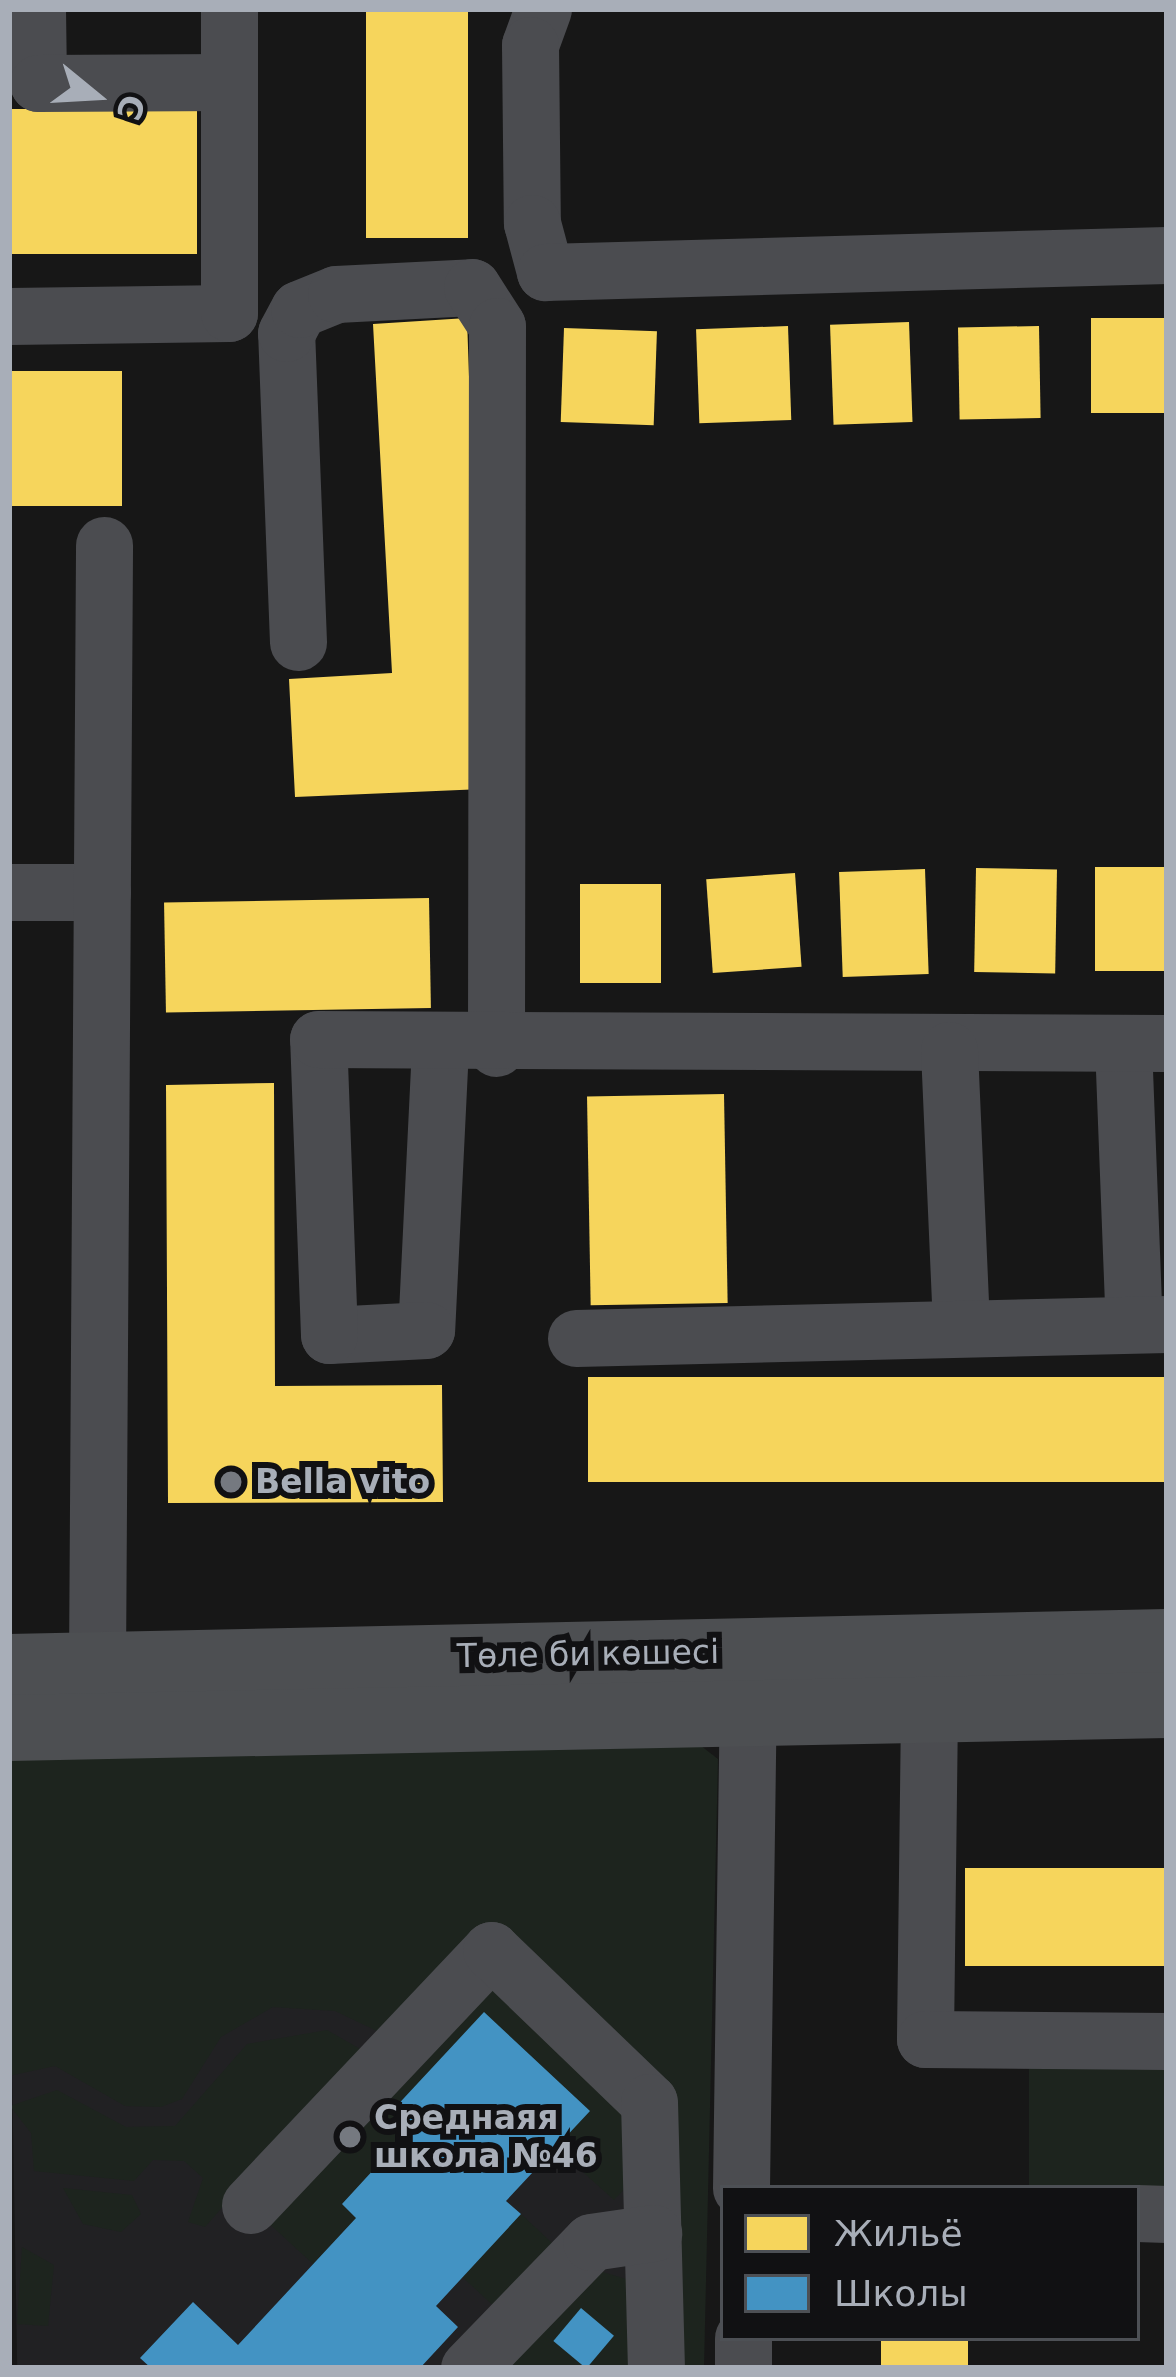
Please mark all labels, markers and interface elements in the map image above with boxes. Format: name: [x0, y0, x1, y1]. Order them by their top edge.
north arrow: [36, 36, 156, 156]
text: С: [108, 90, 153, 125]
place label: Bella vito: [255, 1462, 430, 1502]
marker: Bella vito: [218, 1469, 244, 1495]
street label: Төле би көшесі: [456, 1632, 720, 1676]
place label: Среднаяя школа №46: [374, 2098, 598, 2176]
marker: Среднаяя школа №46: [337, 2124, 363, 2150]
legend: [720, 2185, 1140, 2341]
text: Жильё: [834, 2213, 963, 2254]
text: Школы: [834, 2273, 968, 2314]

